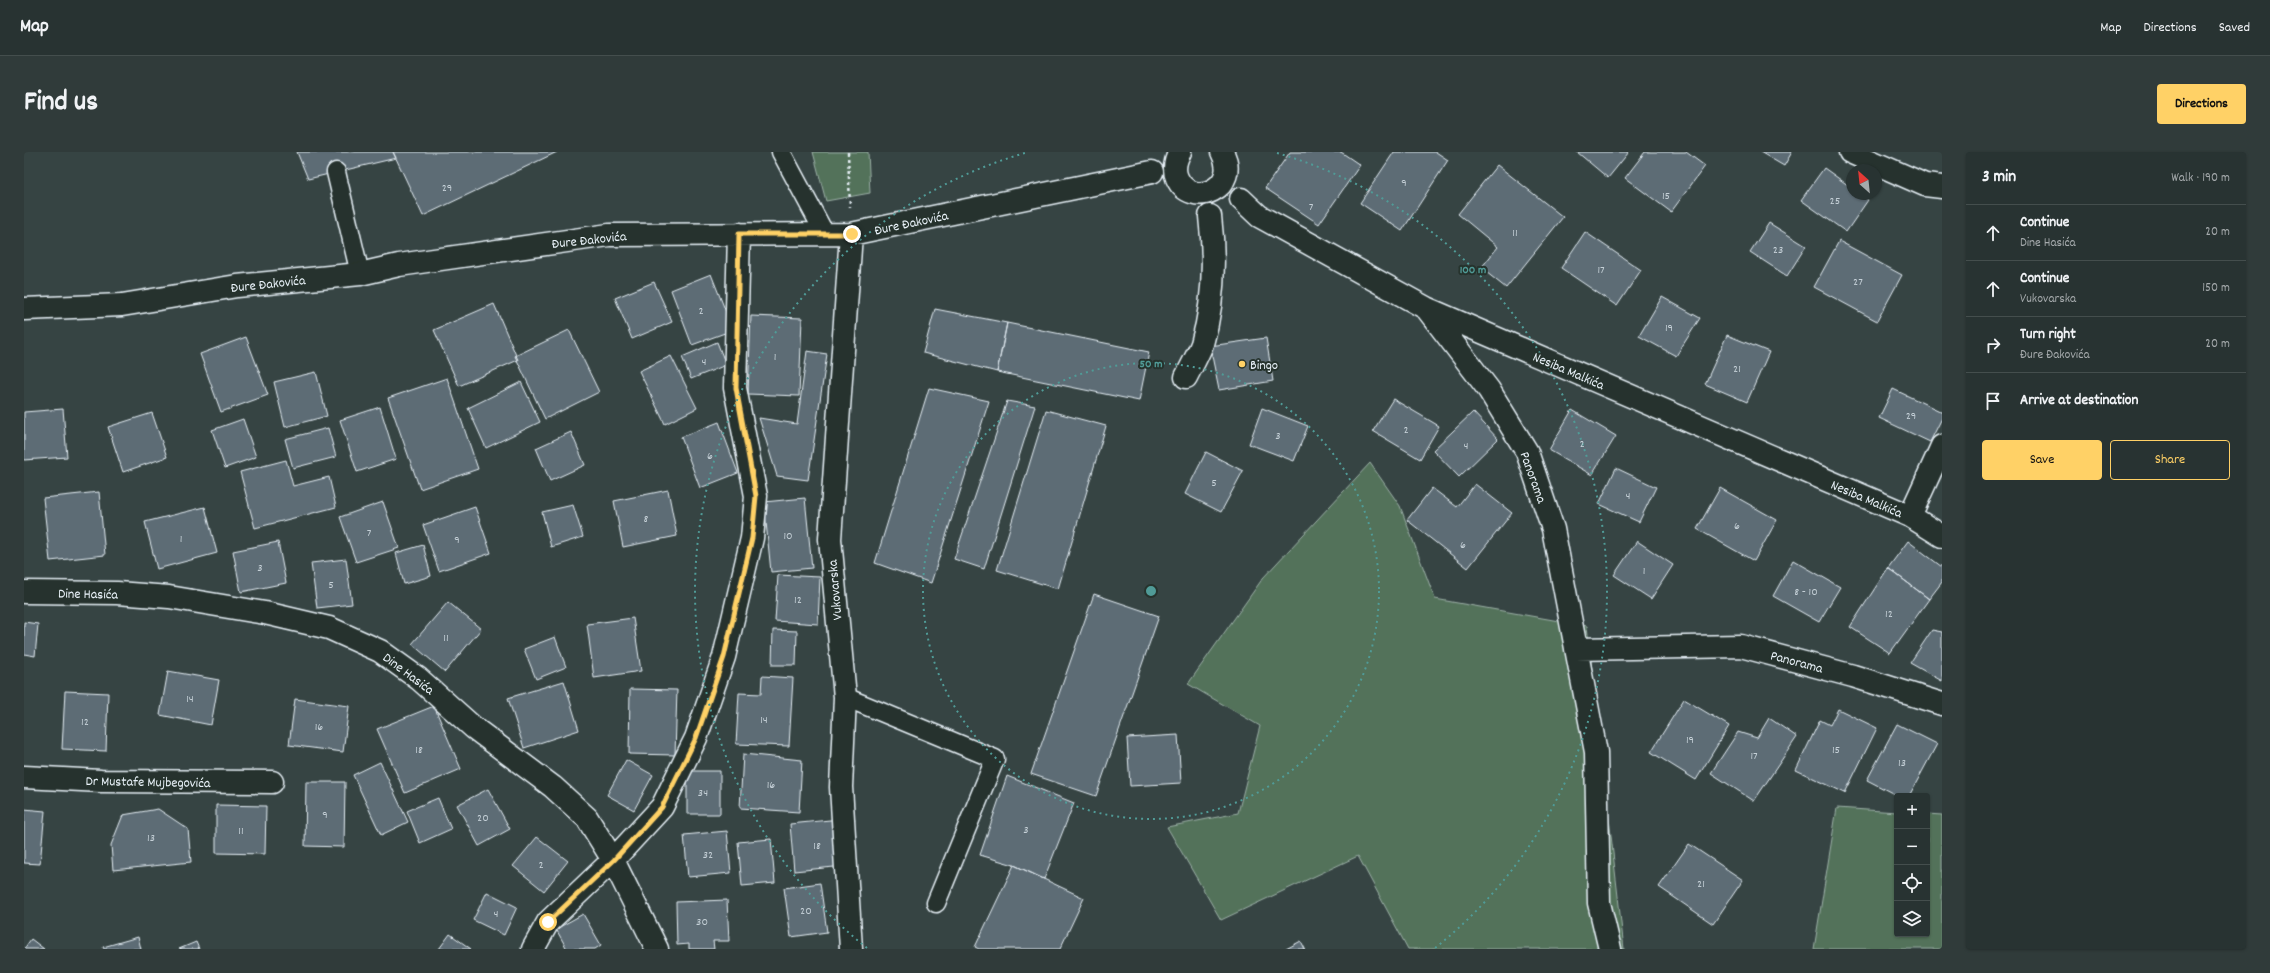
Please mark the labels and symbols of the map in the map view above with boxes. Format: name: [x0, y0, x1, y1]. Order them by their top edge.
north arrow: [1846, 164, 1882, 200]
house number: 9: [1401, 175, 1407, 192]
house number: 29: [442, 180, 452, 197]
house number: 15: [1662, 188, 1670, 205]
house number: 25: [1830, 193, 1840, 210]
house number: 7: [1309, 199, 1314, 216]
street label: Đure Đakovića: [873, 206, 951, 242]
route end: [843, 225, 861, 243]
house number: 11: [1512, 225, 1518, 242]
street label: Đure Đakovića: [551, 227, 628, 255]
house number: 23: [1773, 242, 1783, 259]
text: 100 m: [1460, 262, 1486, 279]
house number: 17: [1597, 262, 1605, 279]
street label: Đure Đakovića: [230, 271, 307, 299]
house number: 27: [1853, 274, 1863, 291]
house number: 2: [698, 303, 704, 320]
house number: 19: [1665, 320, 1673, 337]
street label: Nesiba Malkića: [1529, 348, 1607, 396]
house number: 1: [774, 349, 776, 366]
house number: 4: [702, 354, 707, 371]
text: 50 m: [1139, 356, 1163, 373]
place label: Bingo: [1250, 356, 1278, 376]
marker: Bingo: [1237, 359, 1247, 369]
house number: 21: [1733, 361, 1741, 378]
house number: 29: [1906, 408, 1916, 425]
house number: 2: [1403, 422, 1409, 439]
house number: 3: [1275, 428, 1281, 445]
house number: 2: [1579, 436, 1585, 453]
house number: 4: [1464, 438, 1469, 455]
house number: 6: [707, 448, 713, 465]
street label: Panorama: [1514, 449, 1551, 507]
house number: 5: [1211, 475, 1217, 492]
street label: Nesiba Malkića: [1827, 476, 1905, 524]
house number: 4: [1626, 488, 1631, 505]
house number: 8: [644, 511, 649, 528]
house number: 6: [1734, 518, 1740, 535]
house number: 7: [367, 525, 372, 542]
house number: 10: [783, 528, 793, 545]
house number: 1: [180, 531, 182, 548]
house number: 9: [454, 532, 460, 549]
house number: 6: [1460, 537, 1466, 554]
street label: Vukovarska: [823, 558, 849, 621]
house number: 3: [257, 560, 263, 577]
house number: 1: [1643, 563, 1645, 580]
house number: 5: [328, 577, 334, 594]
street label: Dine Hasića: [58, 584, 119, 606]
centre of rings: [1144, 584, 1158, 598]
house number: 8 - 10: [1794, 584, 1818, 601]
house number: 12: [794, 592, 802, 609]
house number: 12: [1885, 606, 1893, 623]
house number: 11: [443, 630, 449, 647]
street label: Panorama: [1768, 646, 1825, 680]
street label: Dine Hasića: [378, 649, 438, 701]
house number: 14: [186, 691, 194, 708]
house number: 14: [760, 712, 768, 729]
house number: 12: [81, 714, 89, 731]
house number: 16: [315, 719, 323, 736]
house number: 19: [1686, 732, 1694, 749]
house number: 18: [415, 742, 423, 759]
house number: 15: [1832, 742, 1840, 759]
house number: 17: [1750, 748, 1758, 765]
house number: 13: [1898, 755, 1906, 772]
street label: Dr Mustafe Mujbegovića: [85, 772, 211, 794]
house number: 16: [767, 777, 775, 794]
house number: 34: [698, 785, 708, 802]
house number: 9: [322, 807, 328, 824]
house number: 20: [477, 810, 489, 827]
house number: 3: [1023, 822, 1029, 839]
house number: 11: [238, 823, 244, 840]
house number: 13: [147, 830, 155, 847]
house number: 18: [813, 838, 821, 855]
house number: 32: [703, 847, 713, 864]
house number: 2: [538, 857, 544, 874]
house number: 21: [1697, 876, 1705, 893]
house number: 20: [800, 903, 812, 920]
house number: 4: [494, 906, 499, 923]
route start: [539, 913, 557, 931]
house number: 30: [696, 914, 708, 931]

